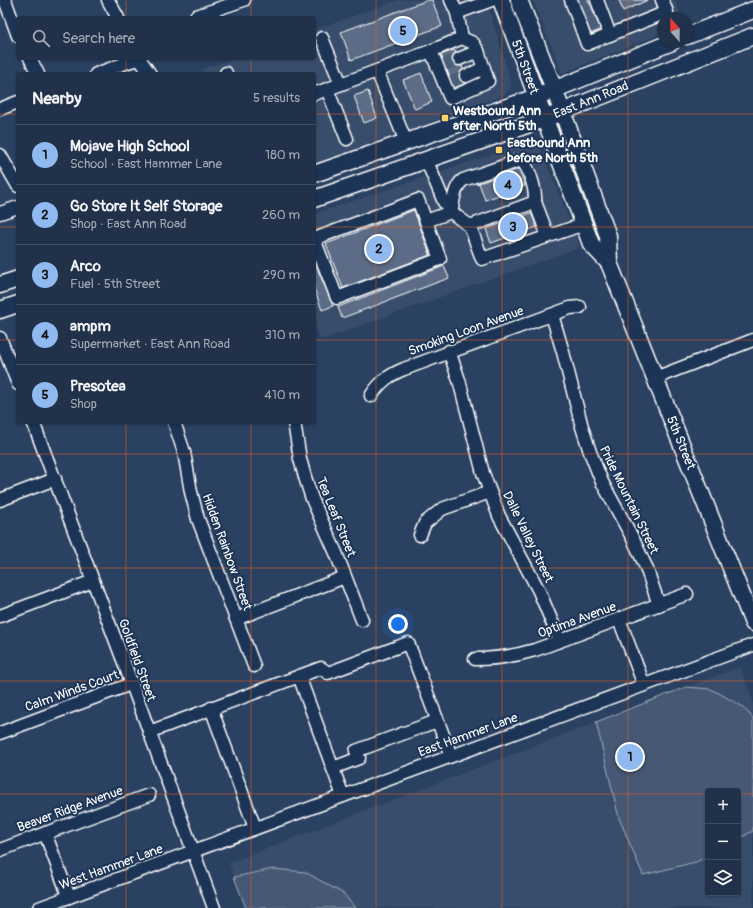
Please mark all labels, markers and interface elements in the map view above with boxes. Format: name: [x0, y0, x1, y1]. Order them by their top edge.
north arrow: [657, 12, 693, 48]
search box: [16, 16, 316, 60]
pin: 5: [390, 16, 416, 46]
icon: search: [30, 27, 52, 49]
text: Search here: [62, 29, 135, 48]
street label: 5th Street: [508, 38, 542, 97]
street label: East Ann Road: [551, 78, 631, 122]
text: Nearby: [32, 88, 81, 109]
text: 5 results: [253, 90, 300, 106]
place label: Westbound Ann after North 5th: [453, 103, 542, 134]
marker: Westbound Ann after North 5th: [440, 113, 450, 123]
place label: Eastbound Ann before North 5th: [507, 135, 598, 166]
text: Mojave High School: [70, 137, 190, 156]
marker: Eastbound Ann before North 5th: [494, 145, 504, 155]
text: 1: [42, 147, 48, 163]
text: 180 m: [265, 147, 300, 163]
text: School · East Hammer Lane: [70, 156, 222, 172]
pin: 4: [495, 170, 521, 200]
text: Go Store It Self Storage: [70, 197, 223, 216]
text: 2: [41, 207, 49, 223]
text: 260 m: [262, 207, 300, 223]
pin: 3: [500, 212, 526, 242]
text: Shop · East Ann Road: [70, 216, 186, 232]
pin: 2: [366, 234, 392, 264]
text: Arco: [70, 257, 101, 276]
text: 3: [41, 267, 49, 283]
text: 290 m: [263, 267, 300, 283]
text: Fuel · 5th Street: [70, 276, 160, 292]
street label: Smoking Loon Avenue: [406, 302, 526, 359]
text: ampm: [70, 317, 111, 336]
text: 4: [41, 327, 49, 343]
text: 310 m: [264, 327, 300, 343]
text: Supermarket · East Ann Road: [70, 336, 230, 352]
text: Presotea: [70, 377, 126, 396]
text: 5: [41, 387, 49, 403]
text: 410 m: [264, 387, 300, 403]
text: Shop: [70, 396, 97, 412]
street label: 5th Street: [663, 414, 699, 473]
street label: Pride Mountain Street: [596, 443, 663, 557]
street label: Tea Leaf Street: [313, 475, 360, 560]
street label: Dalle Valley Street: [499, 489, 557, 586]
street label: Hidden Rainbow Street: [198, 491, 256, 613]
street label: Optima Avenue: [536, 598, 619, 642]
your location: [388, 614, 408, 634]
street label: Goldfield Street: [115, 617, 160, 704]
street label: Calm Winds Court: [23, 666, 122, 715]
street label: East Hammer Lane: [416, 709, 520, 760]
pin: 1: [617, 742, 643, 772]
street label: Beaver Ridge Avenue: [15, 782, 126, 836]
map controls: [705, 788, 741, 896]
button: +: [705, 788, 741, 824]
button: −: [705, 824, 741, 860]
street label: West Hammer Lane: [57, 841, 166, 893]
button: layers: [705, 860, 741, 896]

